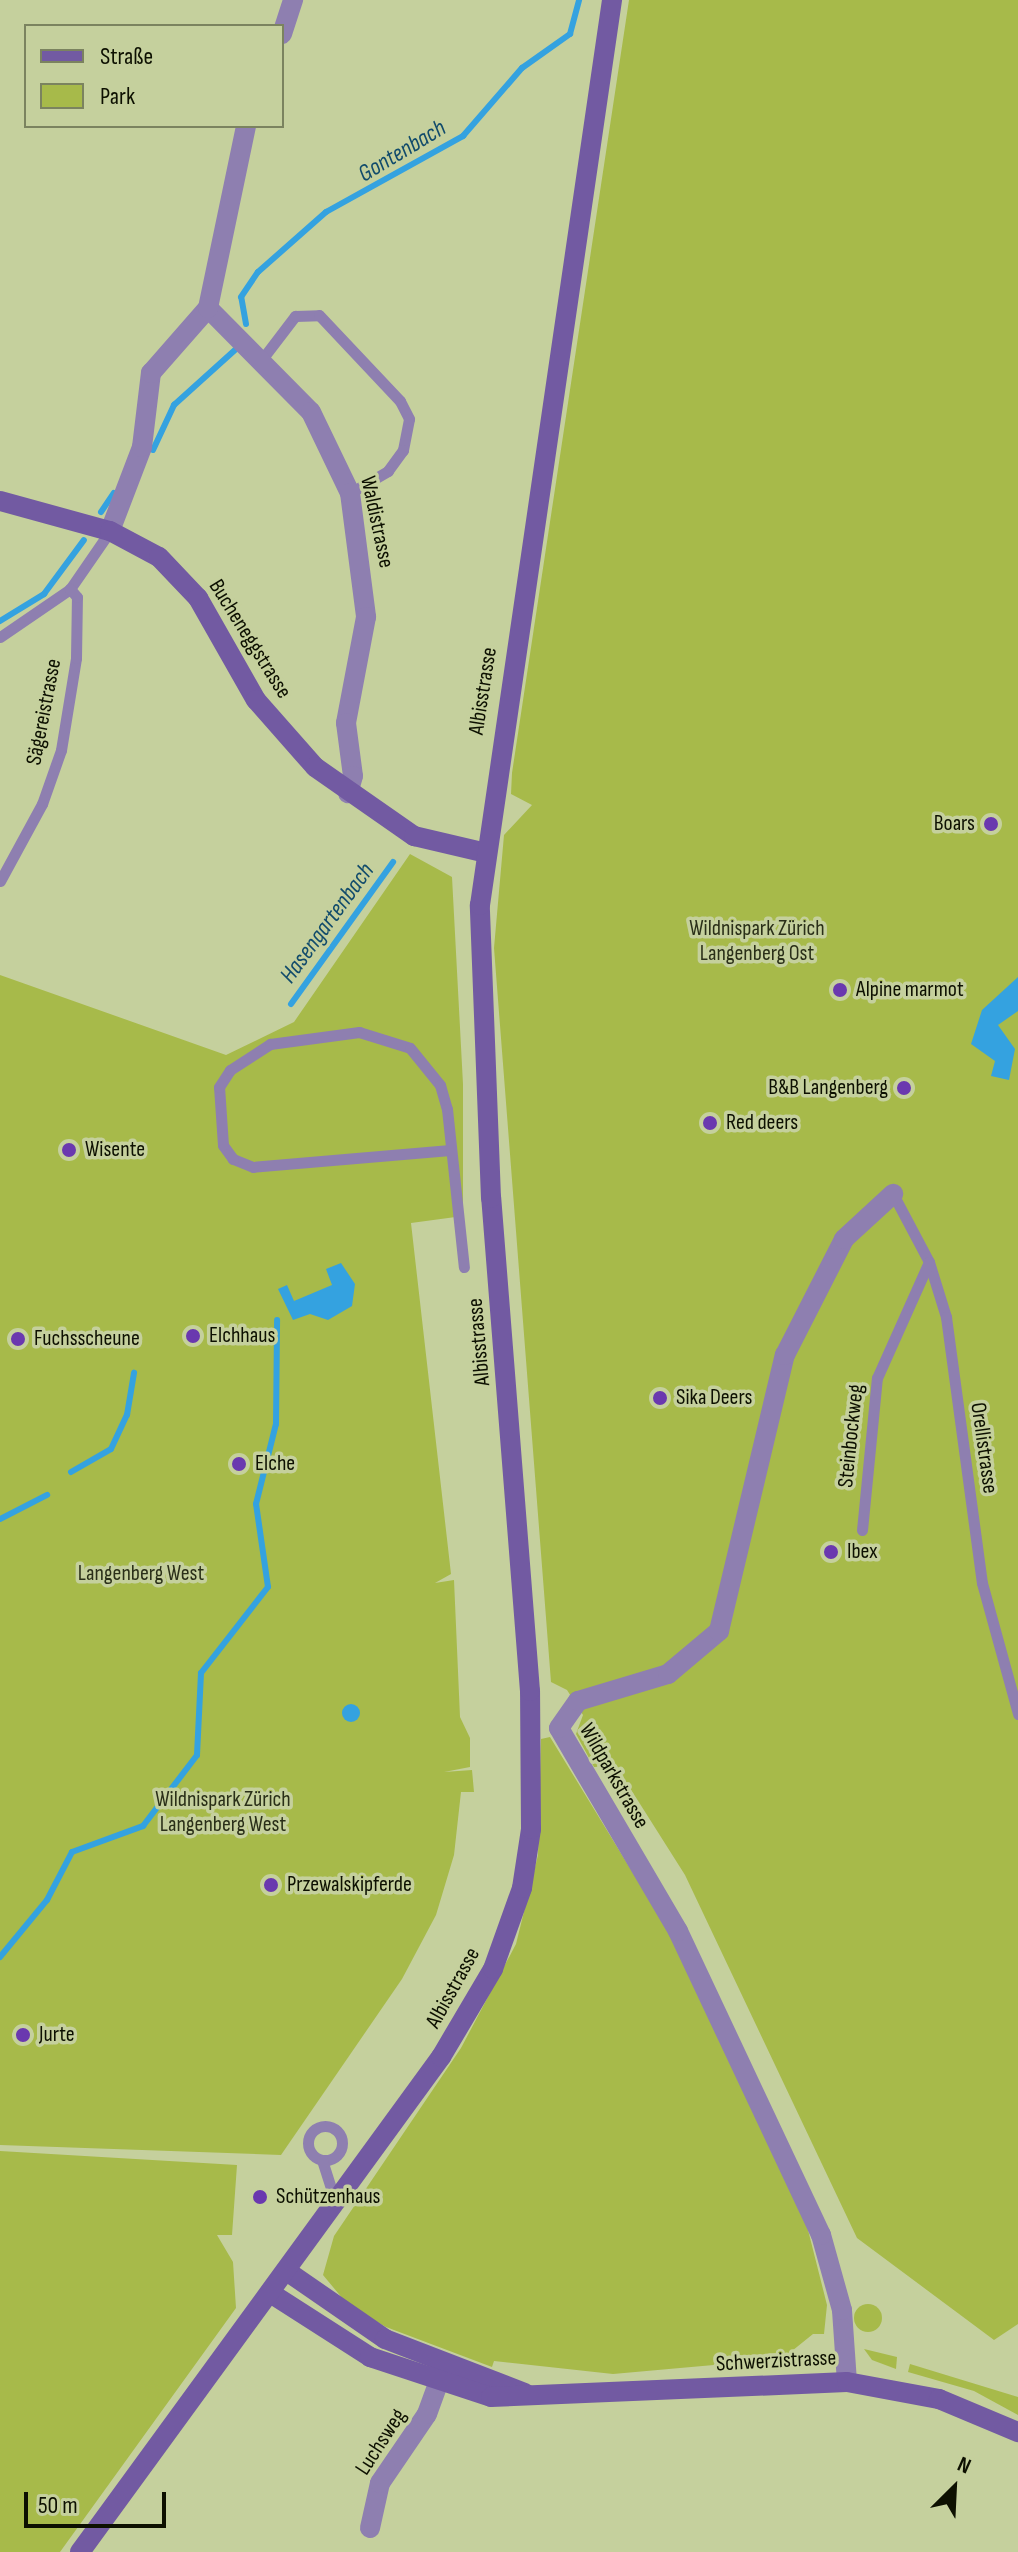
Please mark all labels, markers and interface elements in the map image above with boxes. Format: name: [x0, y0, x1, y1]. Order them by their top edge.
legend: [24, 24, 284, 128]
text: Straße: [100, 42, 153, 71]
text: Park: [100, 82, 135, 111]
water label: Gontenbach: [353, 114, 451, 188]
street label: Waldistrasse: [354, 474, 400, 570]
street label: Bucheneggstrasse: [203, 575, 297, 703]
street label: Albisstrasse: [463, 645, 503, 737]
street label: Sägereistrasse: [21, 657, 67, 767]
place label: Boars: [934, 811, 975, 837]
marker: Boars: [982, 815, 1000, 833]
water label: Hasengartenbach: [274, 857, 380, 989]
park label: Wildnispark Zürich Langenberg Ost: [689, 915, 825, 966]
place label: Alpine marmot: [856, 977, 964, 1003]
marker: Alpine marmot: [831, 981, 849, 999]
place label: B&B Langenberg: [768, 1075, 888, 1101]
marker: B&B Langenberg: [895, 1079, 913, 1097]
place label: Red deers: [726, 1110, 798, 1136]
marker: Red deers: [701, 1114, 719, 1132]
place label: Wisente: [85, 1137, 145, 1163]
marker: Wisente: [60, 1141, 78, 1159]
street label: Albisstrasse: [462, 1297, 496, 1387]
place label: Elchhaus: [209, 1323, 275, 1349]
place label: Fuchsscheune: [34, 1326, 140, 1352]
marker: Elchhaus: [184, 1327, 202, 1345]
marker: Fuchsscheune: [9, 1330, 27, 1348]
street label: Steinbockweg: [832, 1383, 870, 1489]
place label: Sika Deers: [676, 1385, 752, 1411]
marker: Sika Deers: [651, 1389, 669, 1407]
street label: Orellistrasse: [965, 1401, 1003, 1495]
place label: Elche: [255, 1451, 295, 1477]
marker: Elche: [230, 1455, 248, 1473]
place label: Ibex: [847, 1539, 877, 1565]
marker: Ibex: [822, 1543, 840, 1561]
park label: Langenberg West: [78, 1561, 204, 1587]
street label: Wildparkstrasse: [573, 1719, 655, 1833]
park label: Wildnispark Zürich Langenberg West: [155, 1786, 291, 1838]
place label: Przewalskipferde: [287, 1872, 412, 1898]
marker: Przewalskipferde: [262, 1876, 280, 1894]
street label: Albisstrasse: [420, 1943, 486, 2033]
place label: Jurte: [39, 2022, 75, 2048]
marker: Jurte: [14, 2026, 32, 2044]
place label: Schützenhaus: [276, 2184, 381, 2210]
marker: Schützenhaus: [251, 2188, 269, 2206]
street label: Schwerzistrasse: [715, 2345, 837, 2377]
street label: Luchsweg: [350, 2404, 412, 2480]
north arrow: [914, 2448, 994, 2528]
text: N: [953, 2451, 975, 2480]
scale bar: [28, 2476, 170, 2526]
text: 50 m: [38, 2491, 78, 2520]

